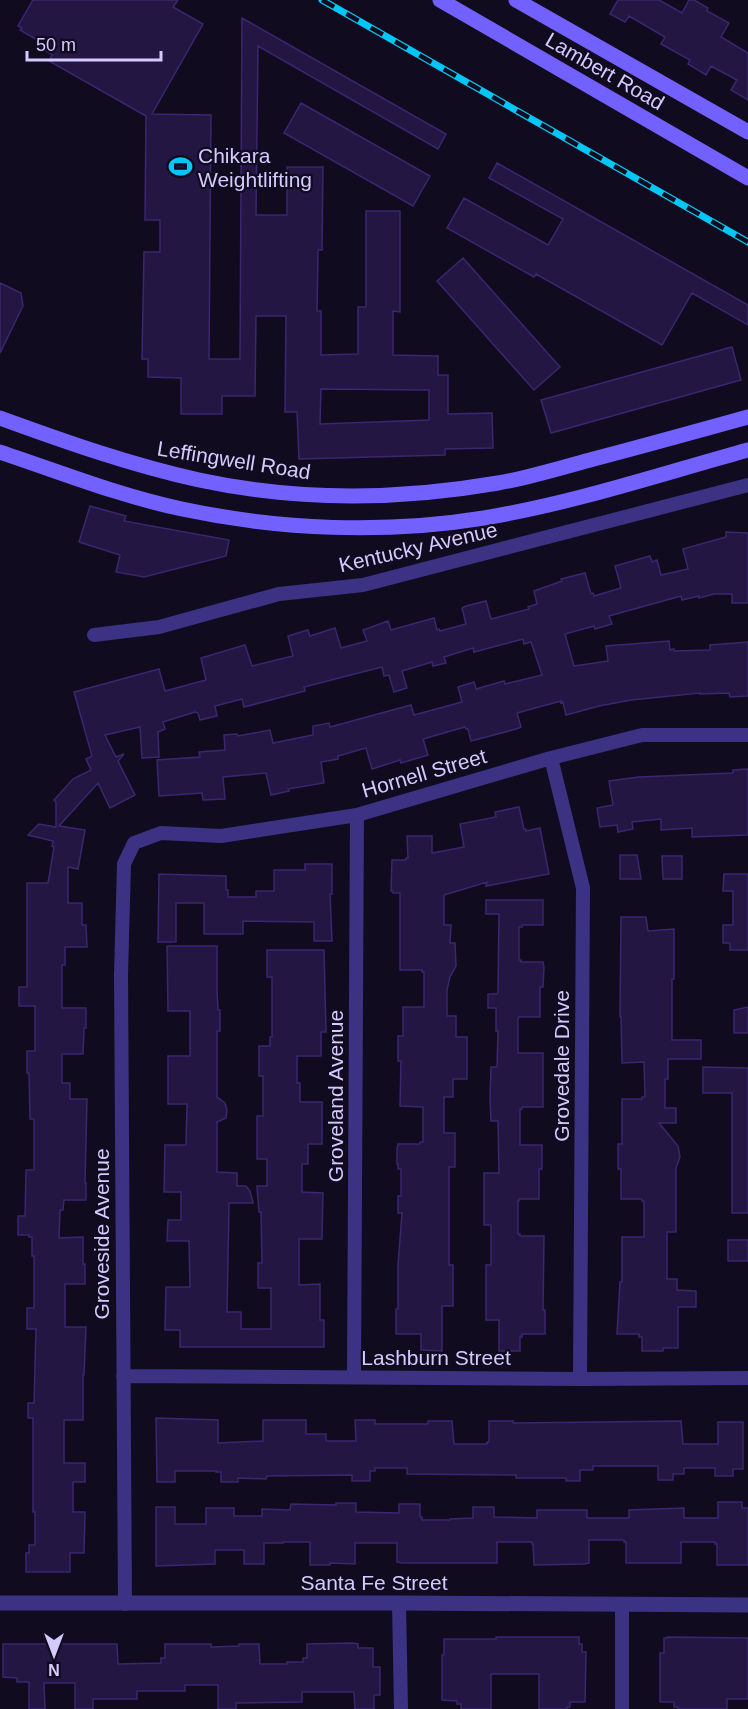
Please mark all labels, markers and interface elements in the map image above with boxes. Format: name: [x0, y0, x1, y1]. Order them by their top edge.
scale bar: [27, 24, 160, 62]
street label: Lambert Road: [542, 28, 668, 114]
text: 50 m: [36, 35, 76, 55]
place label: Chikara Weightlifting: [198, 144, 312, 191]
sports icon: Chikara Weightlifting: [167, 154, 193, 180]
street label: Leffingwell Road: [156, 437, 312, 483]
street label: Kentucky Avenue: [337, 518, 499, 576]
street label: Hornell Street: [359, 744, 489, 802]
street label: Grovedale Drive: [550, 990, 573, 1142]
street label: Groveland Avenue: [324, 1010, 347, 1182]
street label: Groveside Avenue: [90, 1148, 113, 1320]
street label: Lashburn Street: [361, 1346, 511, 1369]
street label: Santa Fe Street: [300, 1571, 448, 1594]
north arrow: [24, 1625, 84, 1685]
text: N: [48, 1661, 60, 1678]

